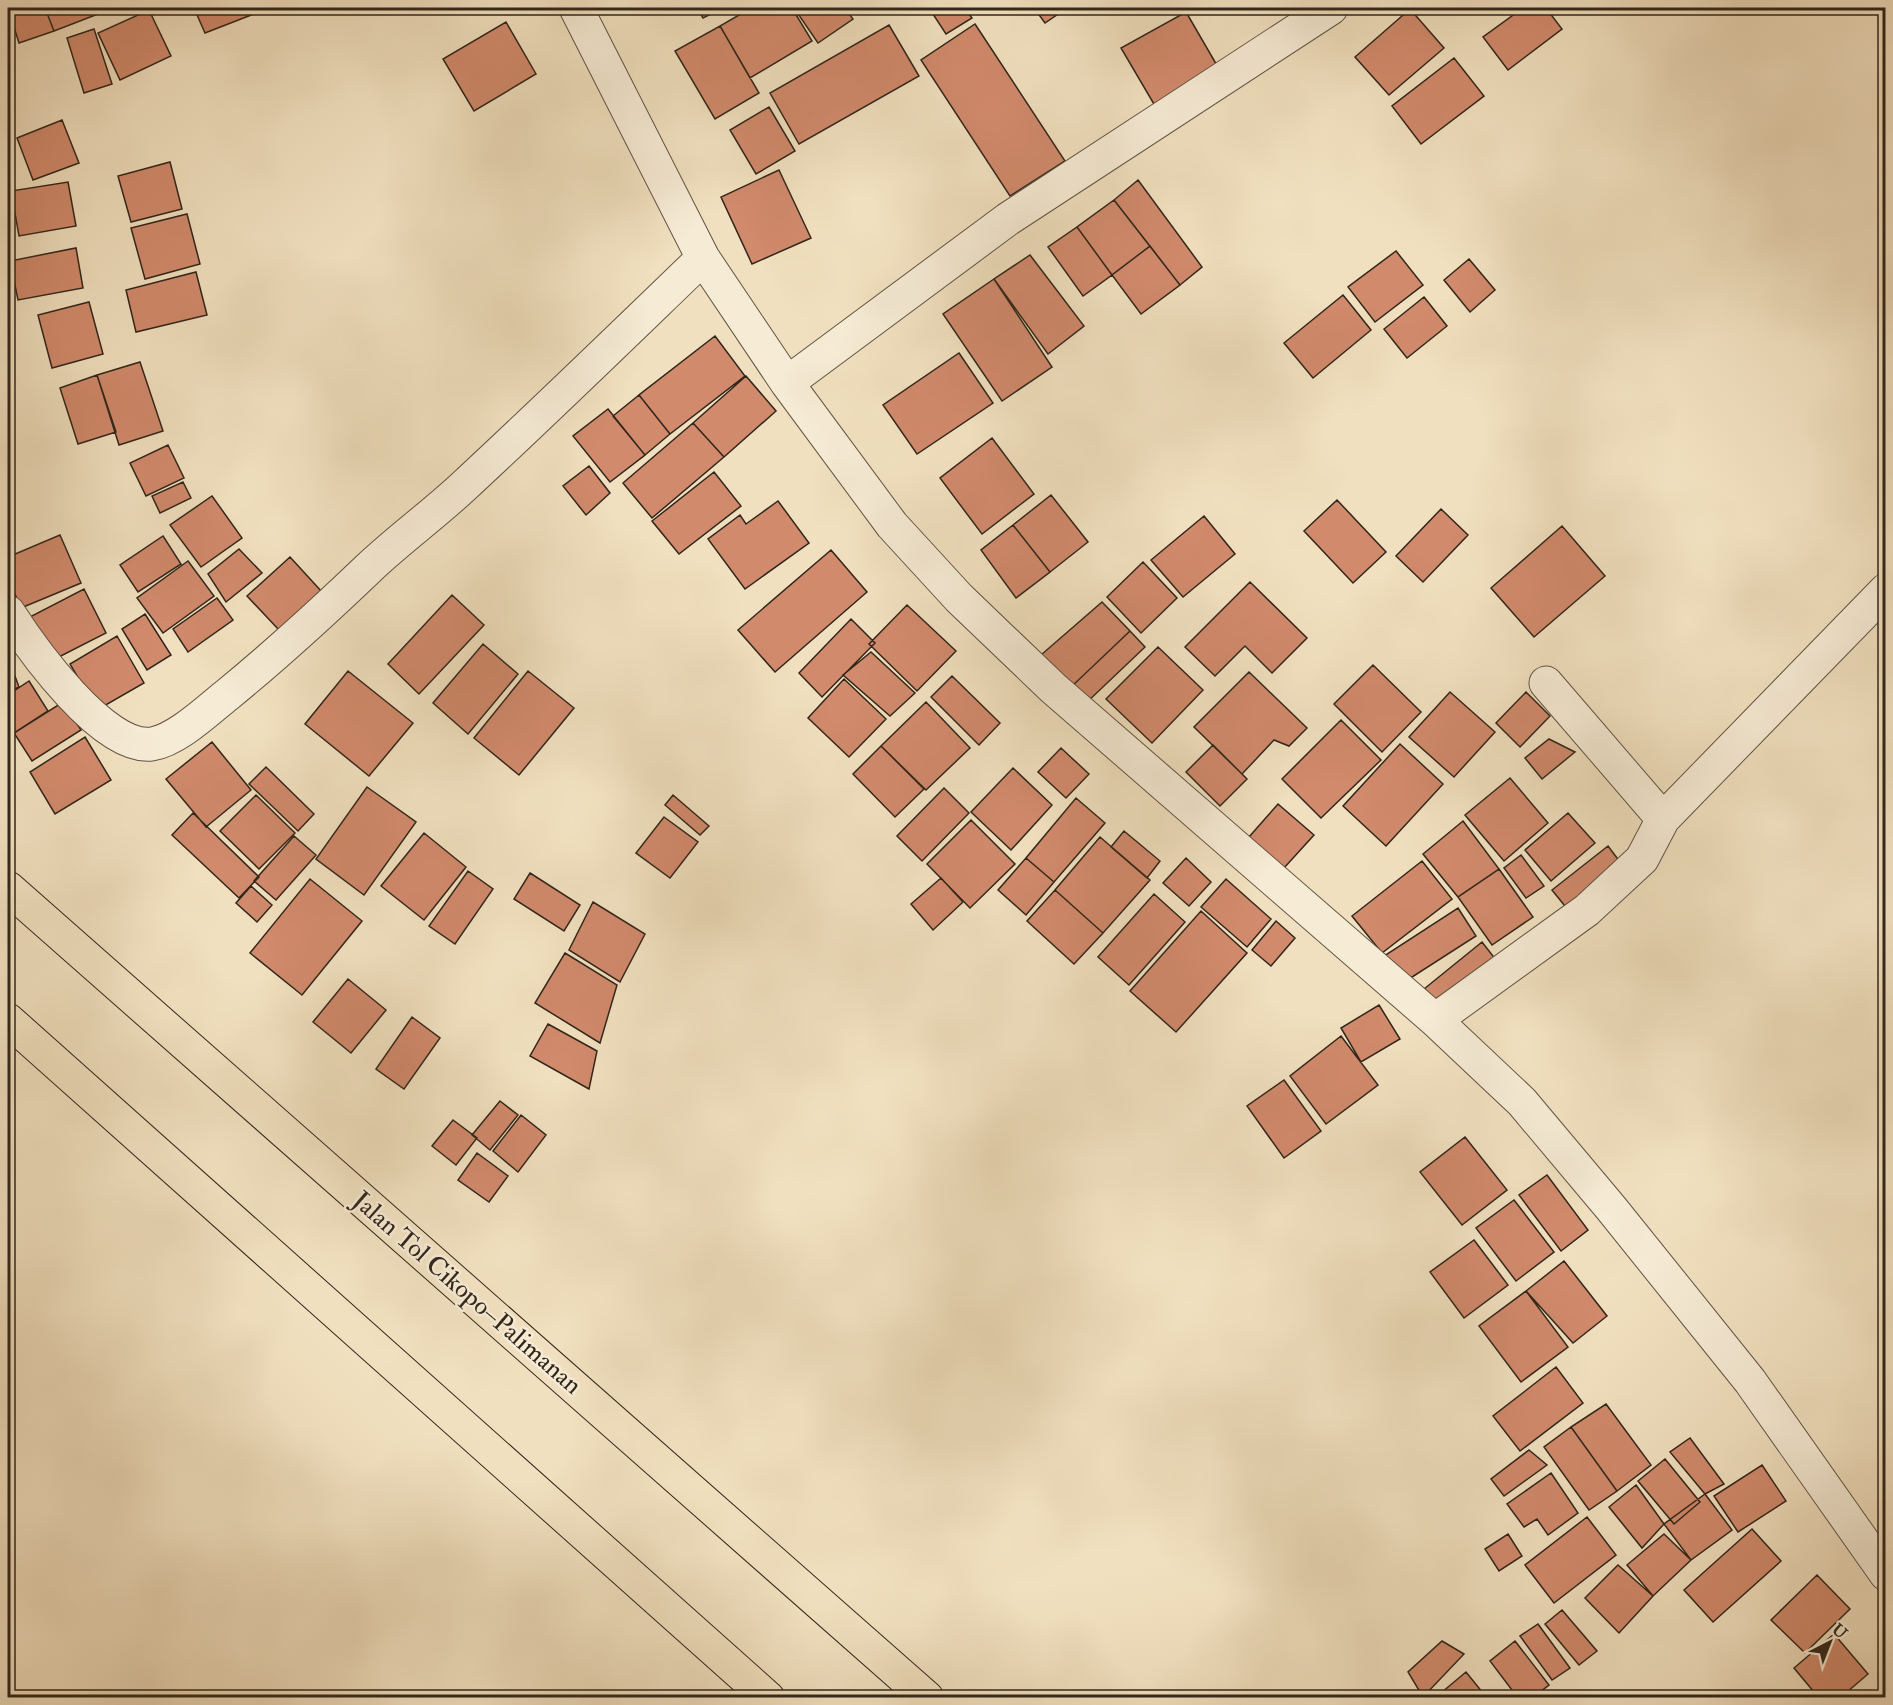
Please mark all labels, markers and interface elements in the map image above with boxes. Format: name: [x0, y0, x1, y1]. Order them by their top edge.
street label: Jalan Tol Cikopo–Palimanan: [344, 1184, 588, 1402]
north arrow: [1800, 1612, 1860, 1672]
text: U: [1828, 1620, 1851, 1644]

